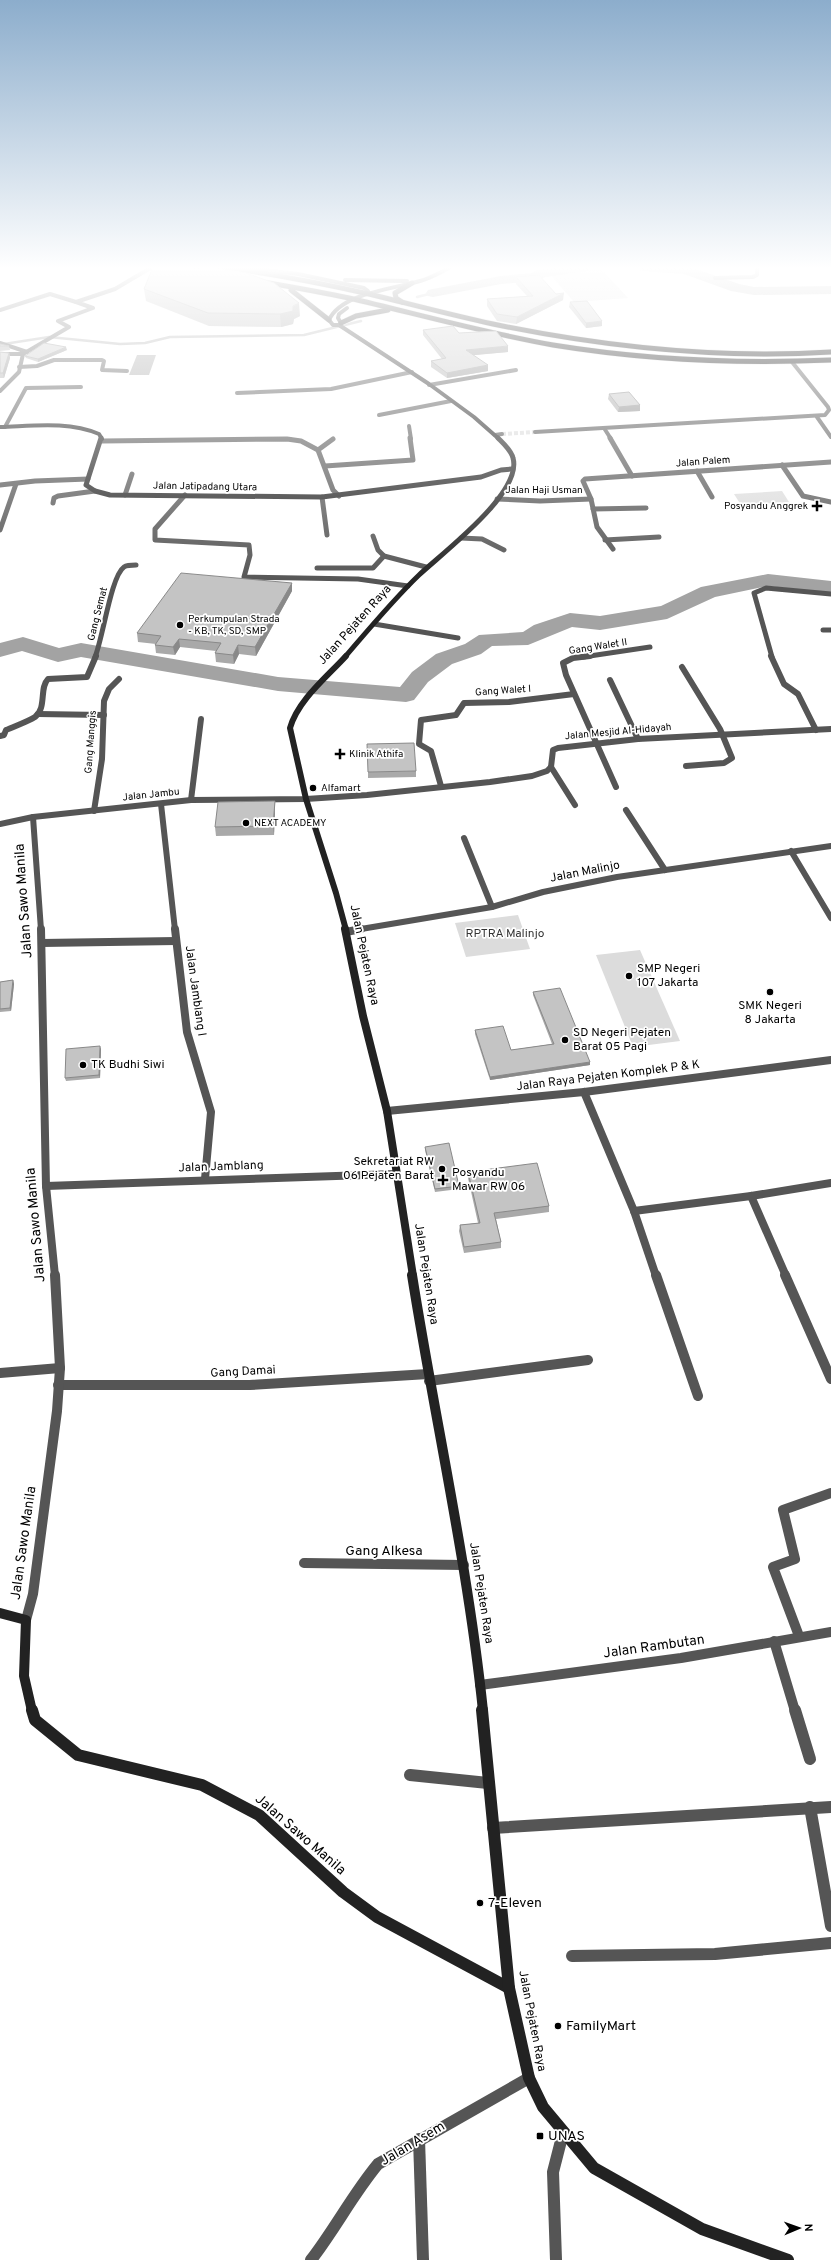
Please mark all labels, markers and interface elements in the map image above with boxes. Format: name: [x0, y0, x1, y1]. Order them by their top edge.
street label: Jalan Palem: [675, 454, 731, 470]
street label: Jalan Jatipadang Utara: [153, 480, 257, 494]
street label: Jalan Haji Usman: [505, 484, 583, 497]
place label: Posyandu Anggrek: [724, 500, 808, 513]
marker: Posyandu Anggrek: [811, 500, 823, 512]
street label: Jalan Pejaten Raya: [315, 582, 395, 668]
street label: Gang Semat: [85, 586, 111, 642]
place label: Perkumpulan Strada - KB, TK, SD, SMP: [188, 613, 280, 638]
marker: Perkumpulan Strada - KB, TK, SD, SMP: [175, 620, 185, 630]
street label: Gang Walet II: [568, 636, 628, 658]
street label: Gang Walet l: [475, 683, 531, 699]
street label: Gang Manggis: [82, 710, 100, 774]
street label: Jalan Mesjid Al-Hidayah: [564, 721, 672, 743]
marker: Klinik Athifa: [334, 748, 346, 760]
place label: Klinik Athifa: [349, 748, 403, 761]
place label: Alfamart: [321, 782, 361, 795]
marker: Alfamart: [308, 783, 318, 793]
street label: Jalan Jambu: [122, 786, 180, 804]
place label: NEXT ACADEMY: [254, 817, 327, 830]
marker: NEXT ACADEMY: [241, 818, 251, 828]
street label: Jalan Sawo Manila: [12, 843, 36, 959]
street label: Jalan Malinjo: [549, 857, 622, 887]
street label: Jalan Pejaten Raya: [346, 903, 382, 1007]
park label: RPTRA Malinjo: [465, 926, 545, 942]
street label: Jalan Jamblang I: [181, 945, 209, 1037]
place label: SMP Negeri 107 Jakarta: [637, 961, 700, 991]
marker: SMP Negeri 107 Jakarta: [624, 971, 634, 981]
marker: SMK Negeri 8 Jakarta: [765, 987, 775, 997]
place label: SMK Negeri 8 Jakarta: [738, 998, 802, 1028]
place label: SD Negeri Pejaten Barat 05 Pagi: [573, 1025, 671, 1055]
marker: SD Negeri Pejaten Barat 05 Pagi: [560, 1035, 570, 1045]
place label: TK Budhi Siwi: [91, 1057, 165, 1073]
street label: Jalan Raya Pejaten Komplek P & K: [515, 1057, 701, 1095]
marker: TK Budhi Siwi: [78, 1060, 88, 1070]
place label: Sekretariat RW 06 Pejaten Barat: [343, 1154, 434, 1184]
street label: Jalan Jamblang: [178, 1158, 264, 1176]
marker: Sekretariat RW 06 Pejaten Barat: [437, 1164, 447, 1174]
place label: Posyandu Mawar RW 06: [452, 1165, 525, 1195]
street label: Jalan Sawo Manila: [23, 1167, 49, 1283]
marker: Posyandu Mawar RW 06: [437, 1174, 449, 1186]
street label: Jalan Pejaten Raya: [410, 1222, 442, 1326]
street label: Gang Damai: [210, 1362, 276, 1382]
street label: Jalan Sawo Manila: [8, 1485, 40, 1601]
street label: Jalan Pejaten Raya: [465, 1541, 497, 1645]
street label: Gang Alkesa: [345, 1543, 423, 1560]
street label: Jalan Rambutan: [602, 1631, 706, 1663]
street label: Jalan Sawo Manila: [251, 1791, 349, 1879]
place label: 7-Eleven: [488, 1895, 542, 1912]
marker: 7-Eleven: [475, 1898, 485, 1908]
street label: Jalan Pejaten Raya: [514, 1969, 550, 2073]
place label: FamilyMart: [566, 2018, 636, 2035]
marker: FamilyMart: [553, 2021, 563, 2031]
street label: Jalan Asem: [378, 2118, 448, 2170]
place label: UNAS: [548, 2128, 585, 2145]
marker: UNAS: [535, 2131, 545, 2141]
north arrow: [779, 2208, 819, 2248]
text: N: [801, 2223, 815, 2232]

